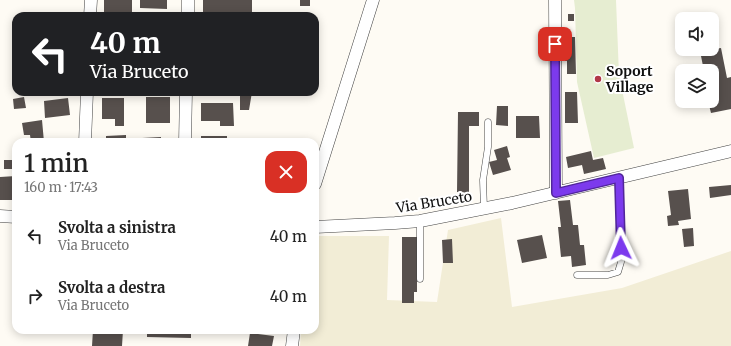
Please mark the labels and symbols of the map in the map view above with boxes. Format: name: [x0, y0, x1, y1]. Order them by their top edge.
pin: [538, 27, 572, 61]
place label: Soport Village: [605, 62, 654, 96]
marker: Soport Village: [593, 74, 603, 84]
street label: Via Bruceto: [394, 187, 473, 217]
position arrow: [600, 227, 642, 269]

